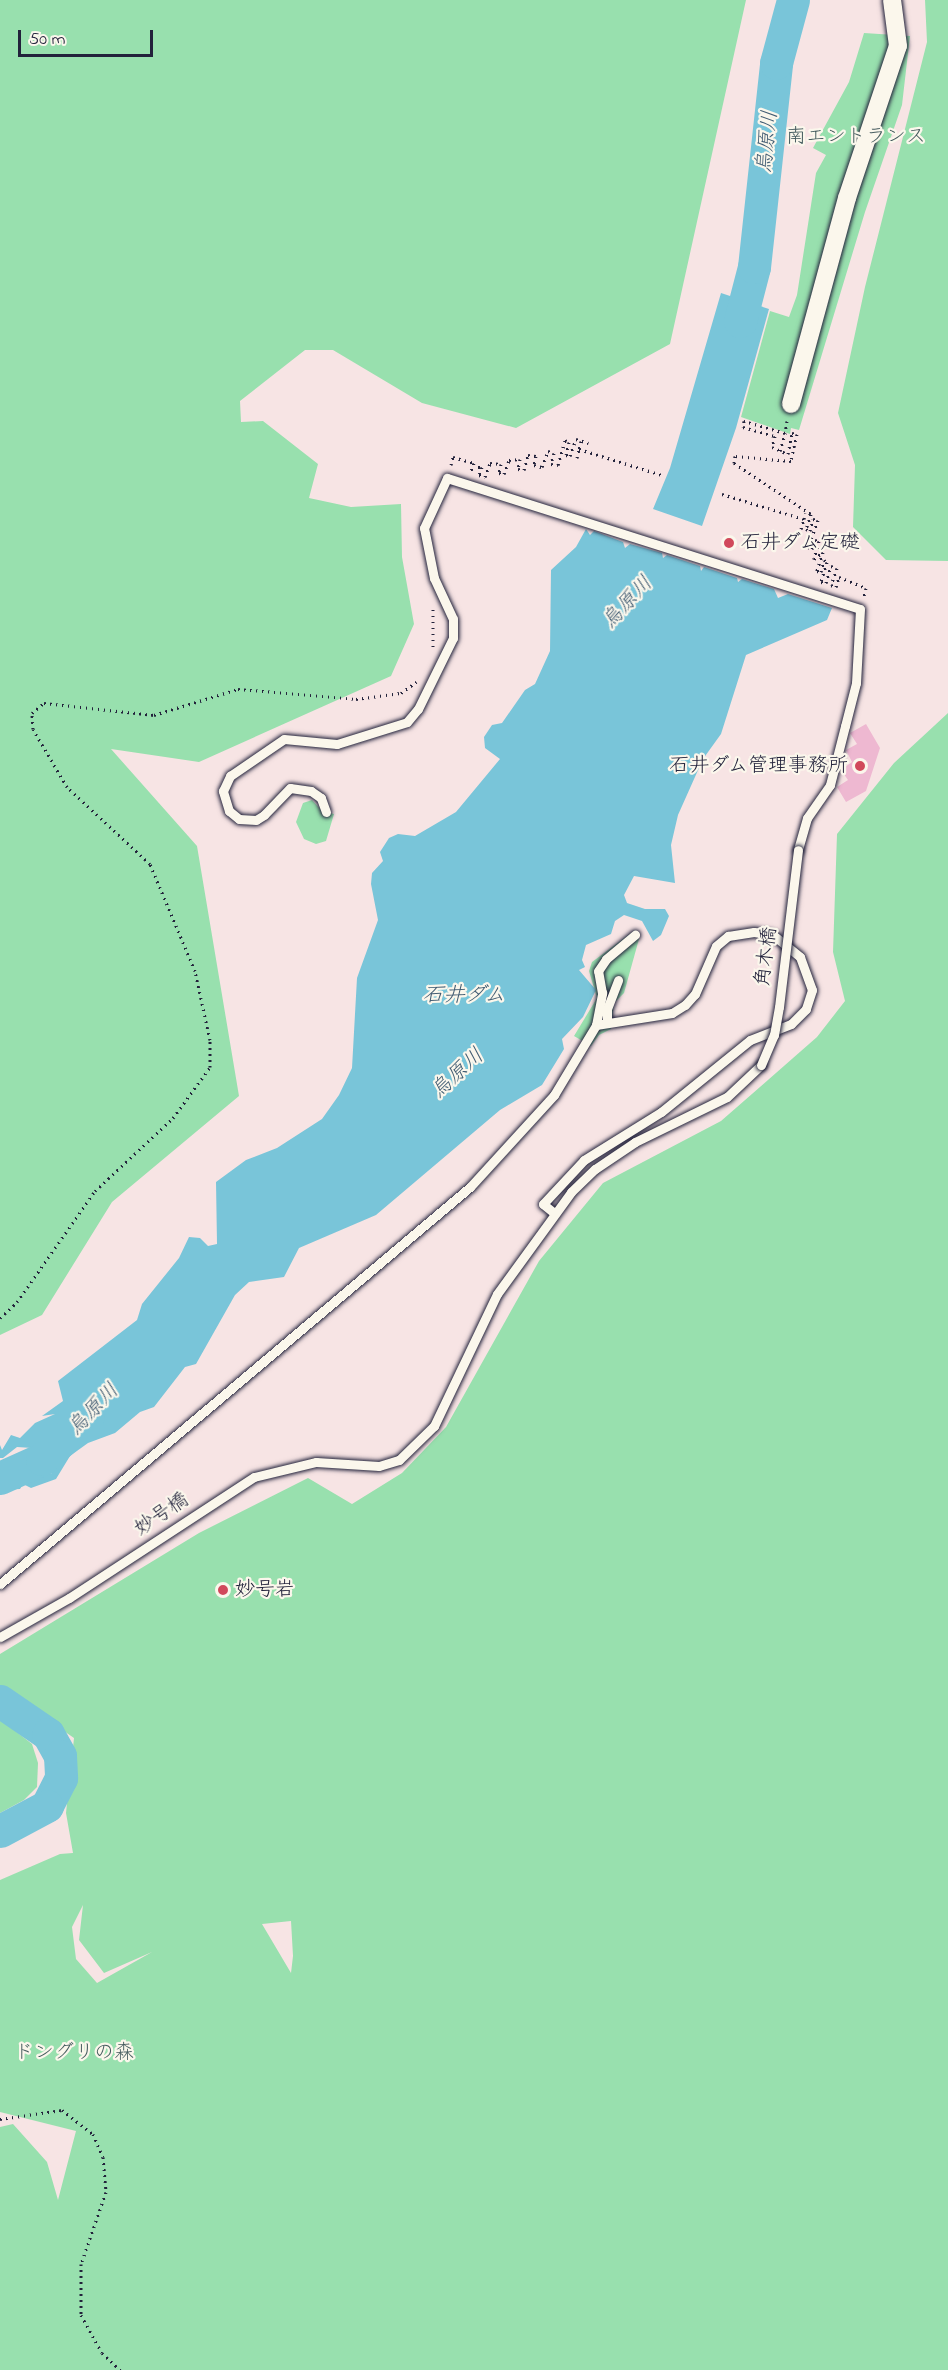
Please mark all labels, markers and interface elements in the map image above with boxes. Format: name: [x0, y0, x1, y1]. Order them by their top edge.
scale bar: [21, 18, 156, 56]
text: 50 m: [29, 27, 66, 53]
water label: 烏原川: [752, 109, 784, 175]
park label: 南エントランス: [786, 125, 926, 149]
place label: 石井ダム定礎: [741, 531, 861, 555]
marker: 石井ダム定礎: [722, 536, 736, 550]
water label: 烏原川: [597, 571, 659, 635]
place label: 石井ダム管理事務所: [668, 754, 848, 778]
marker: 石井ダム管理事務所: [853, 759, 867, 773]
street label: 角木橋: [751, 926, 783, 988]
water label: 石井ダム: [422, 983, 506, 1009]
water label: 烏原川: [426, 1044, 490, 1104]
water label: 烏原川: [63, 1379, 125, 1441]
street label: 妙号橋: [130, 1488, 194, 1542]
place label: 妙号岩: [235, 1578, 295, 1602]
marker: 妙号岩: [216, 1583, 230, 1597]
park label: ドングリの森: [14, 2041, 134, 2065]

